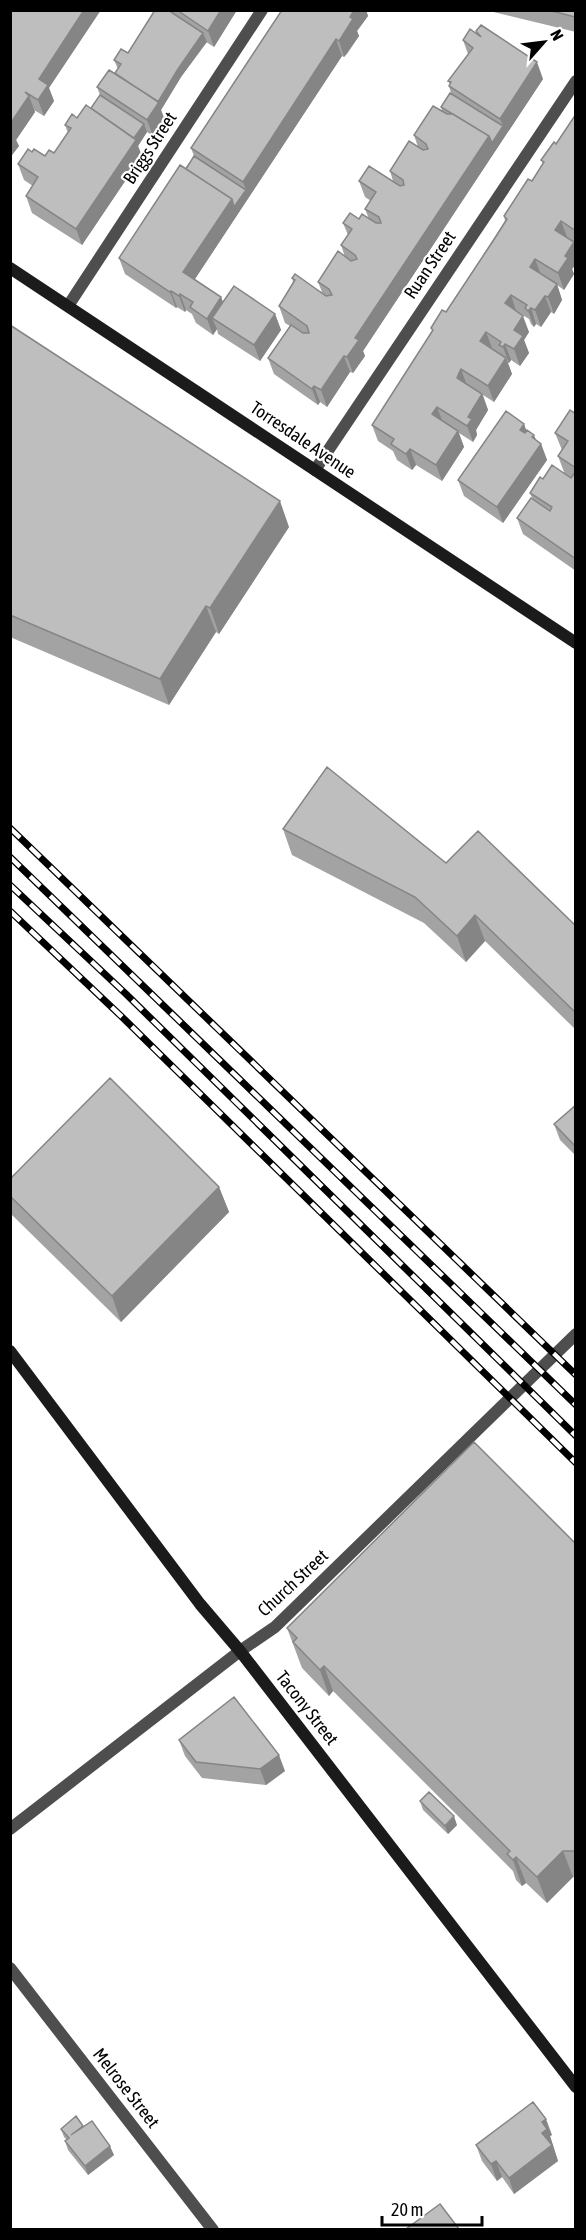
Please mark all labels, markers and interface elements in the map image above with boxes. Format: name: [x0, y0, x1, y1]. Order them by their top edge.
north arrow: [514, 12, 574, 72]
text: N: [547, 27, 567, 43]
street label: Briggs Street: [119, 108, 181, 188]
street label: Ruan Street: [399, 227, 460, 302]
street label: Torresdale Avenue: [247, 397, 360, 483]
street label: Church Street: [253, 1545, 332, 1620]
street label: Tacony Street: [272, 1666, 343, 1749]
street label: Melrose Street: [89, 2044, 164, 2132]
scale bar: [382, 2189, 482, 2227]
text: 20 m: [391, 2199, 423, 2220]

